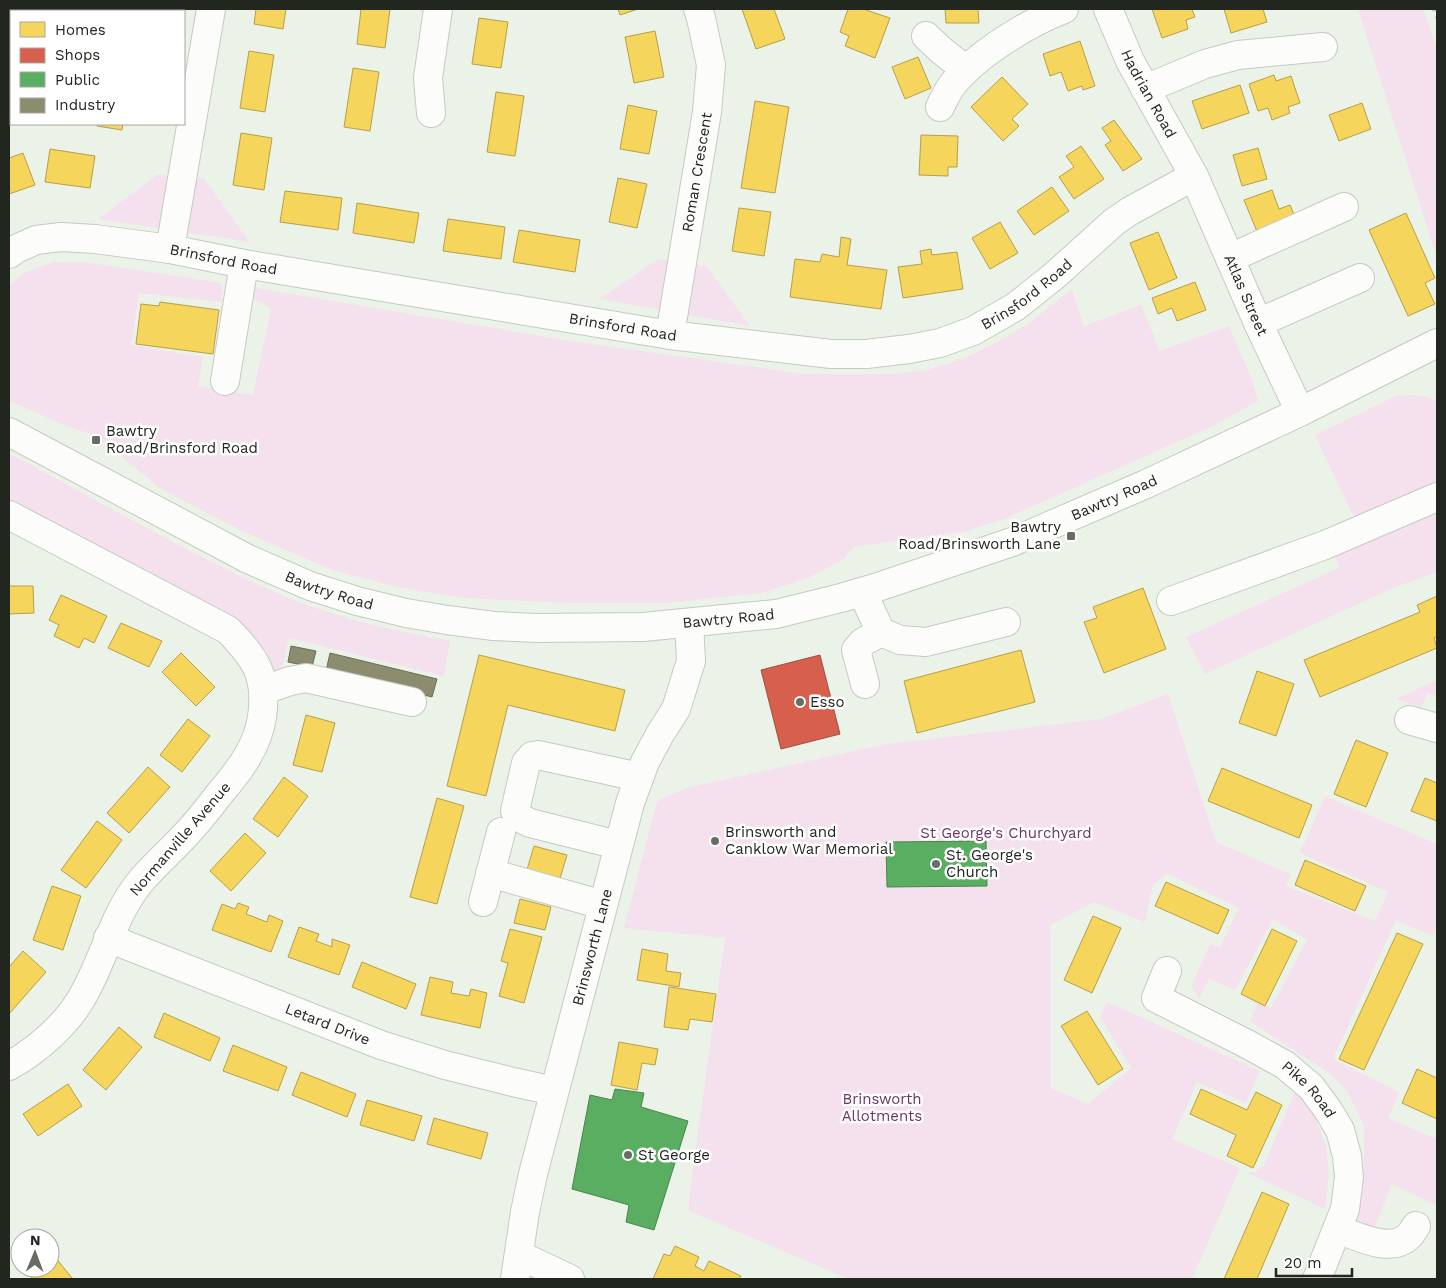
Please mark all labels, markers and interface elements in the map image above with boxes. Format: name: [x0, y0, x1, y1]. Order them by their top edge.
legend: [10, 10, 185, 125]
text: Homes: [55, 21, 106, 39]
text: Shops: [55, 46, 100, 64]
street label: Hadrian Road: [1117, 47, 1180, 141]
text: Public: [55, 71, 100, 89]
text: Industry: [55, 96, 116, 114]
street label: Roman Crescent: [678, 110, 716, 234]
street label: Brinsford Road: [168, 240, 279, 278]
street label: Atlas Street: [1220, 252, 1272, 339]
street label: Brinsford Road: [978, 255, 1076, 334]
street label: Brinsford Road: [568, 309, 678, 345]
place label: Bawtry Road/Brinsford Road: [106, 422, 258, 457]
marker: Bawtry Road/Brinsford Road: [90, 434, 102, 446]
street label: Bawtry Road: [1068, 471, 1160, 524]
place label: Bawtry Road/Brinsworth Lane: [898, 518, 1061, 553]
marker: Bawtry Road/Brinsworth Lane: [1065, 530, 1077, 542]
street label: Bawtry Road: [282, 567, 375, 614]
street label: Bawtry Road: [682, 605, 775, 632]
place label: Esso: [810, 693, 844, 711]
marker: Esso: [794, 696, 806, 708]
street label: Normanville Avenue: [126, 778, 234, 900]
place label: Brinsworth and Canklow War Memorial: [725, 823, 893, 858]
park label: St George's Churchyard: [920, 824, 1092, 842]
marker: Brinsworth and Canklow War Memorial: [709, 835, 721, 847]
place label: St. George's Church: [946, 846, 1033, 881]
marker: St. George's Church: [930, 858, 942, 870]
street label: Brinsworth Lane: [568, 887, 616, 1007]
street label: Letard Drive: [283, 999, 373, 1049]
street label: Pike Road: [1278, 1057, 1340, 1121]
park label: Brinsworth Allotments: [842, 1090, 922, 1125]
place label: St George: [638, 1146, 710, 1164]
marker: St George: [622, 1149, 634, 1161]
north arrow: [10, 1228, 60, 1278]
text: N: [30, 1232, 41, 1248]
scale bar: [1276, 1246, 1352, 1278]
text: 20 m: [1284, 1254, 1322, 1272]

